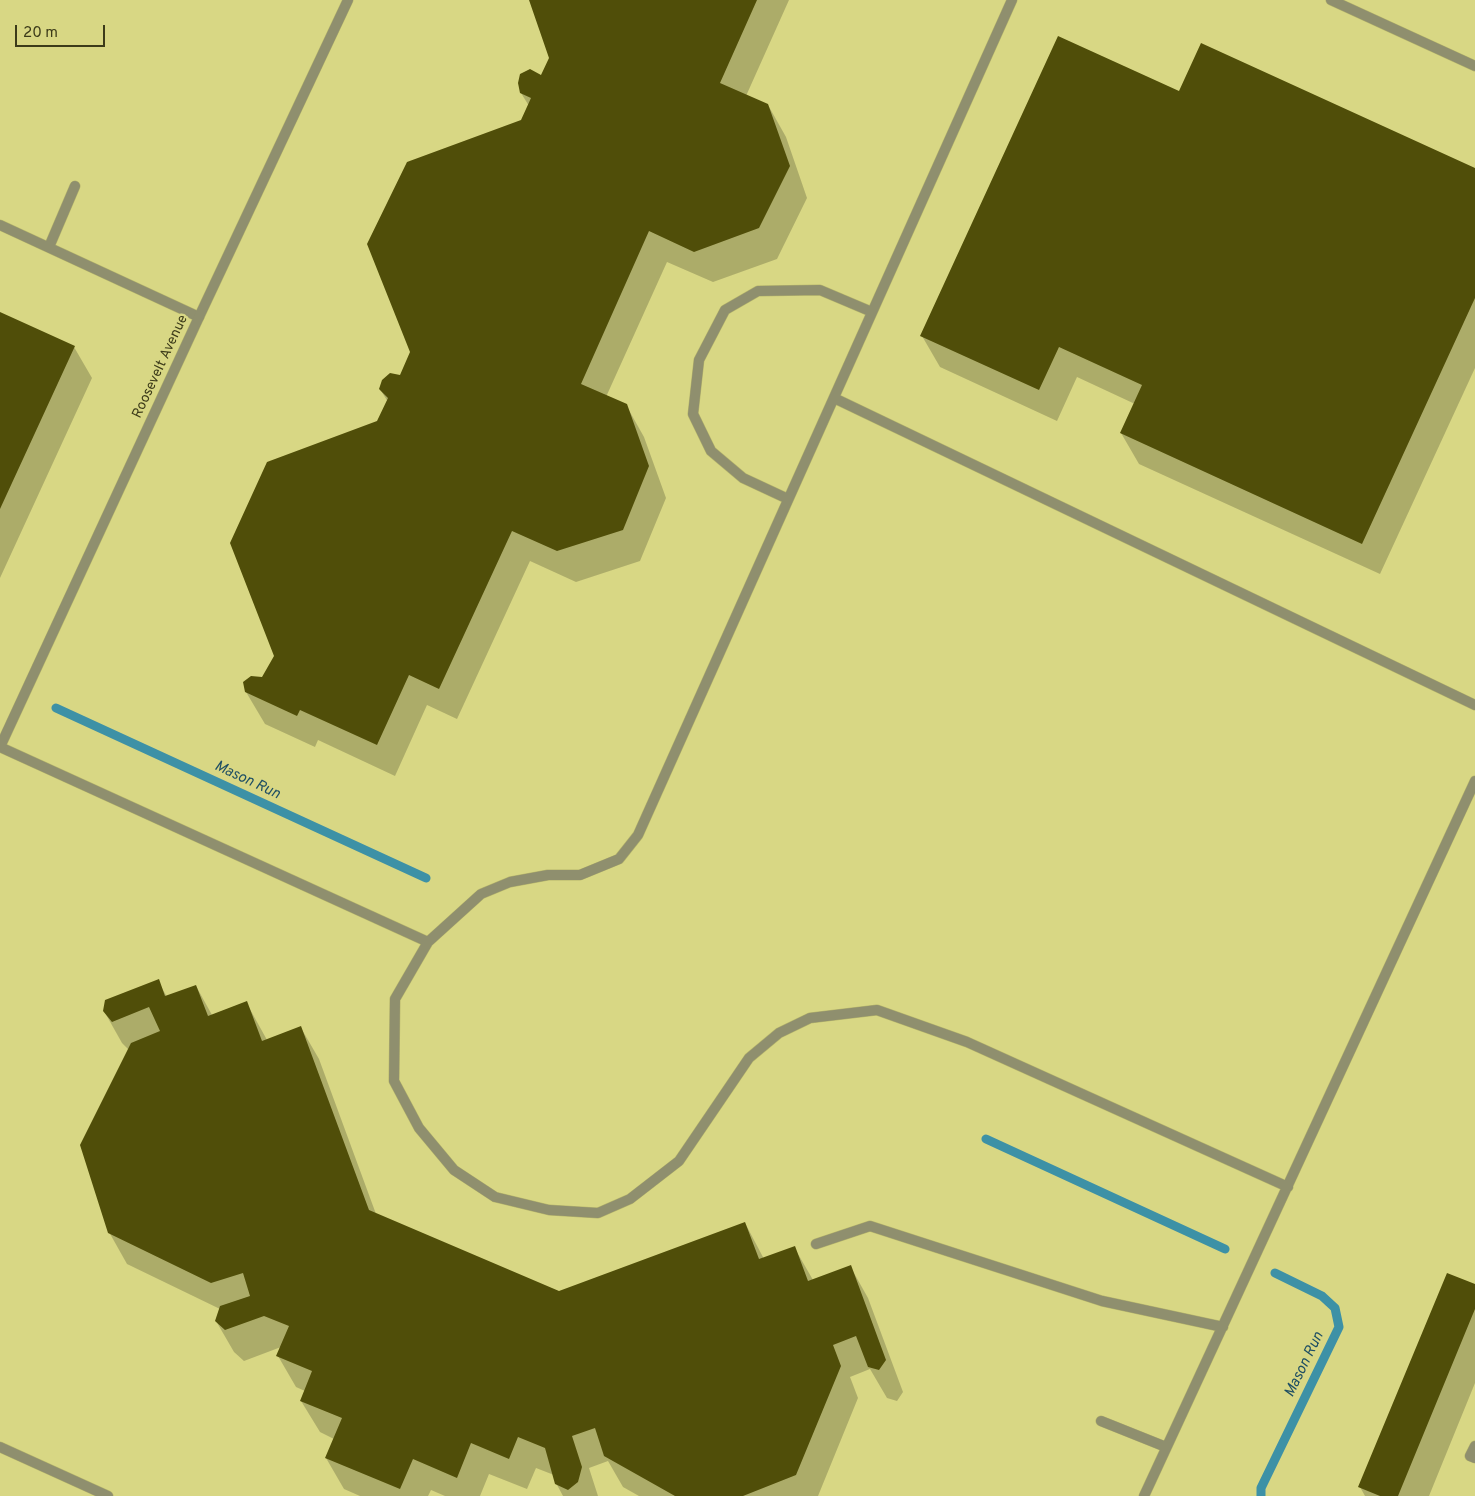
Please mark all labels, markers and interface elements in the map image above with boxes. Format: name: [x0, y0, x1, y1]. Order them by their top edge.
scale bar: [18, 15, 108, 47]
text: 20 m: [23, 24, 58, 43]
street label: Roosevelt Avenue: [130, 313, 192, 421]
water label: Mason Run: [211, 758, 283, 804]
water label: Mason Run: [1281, 1329, 1329, 1401]

